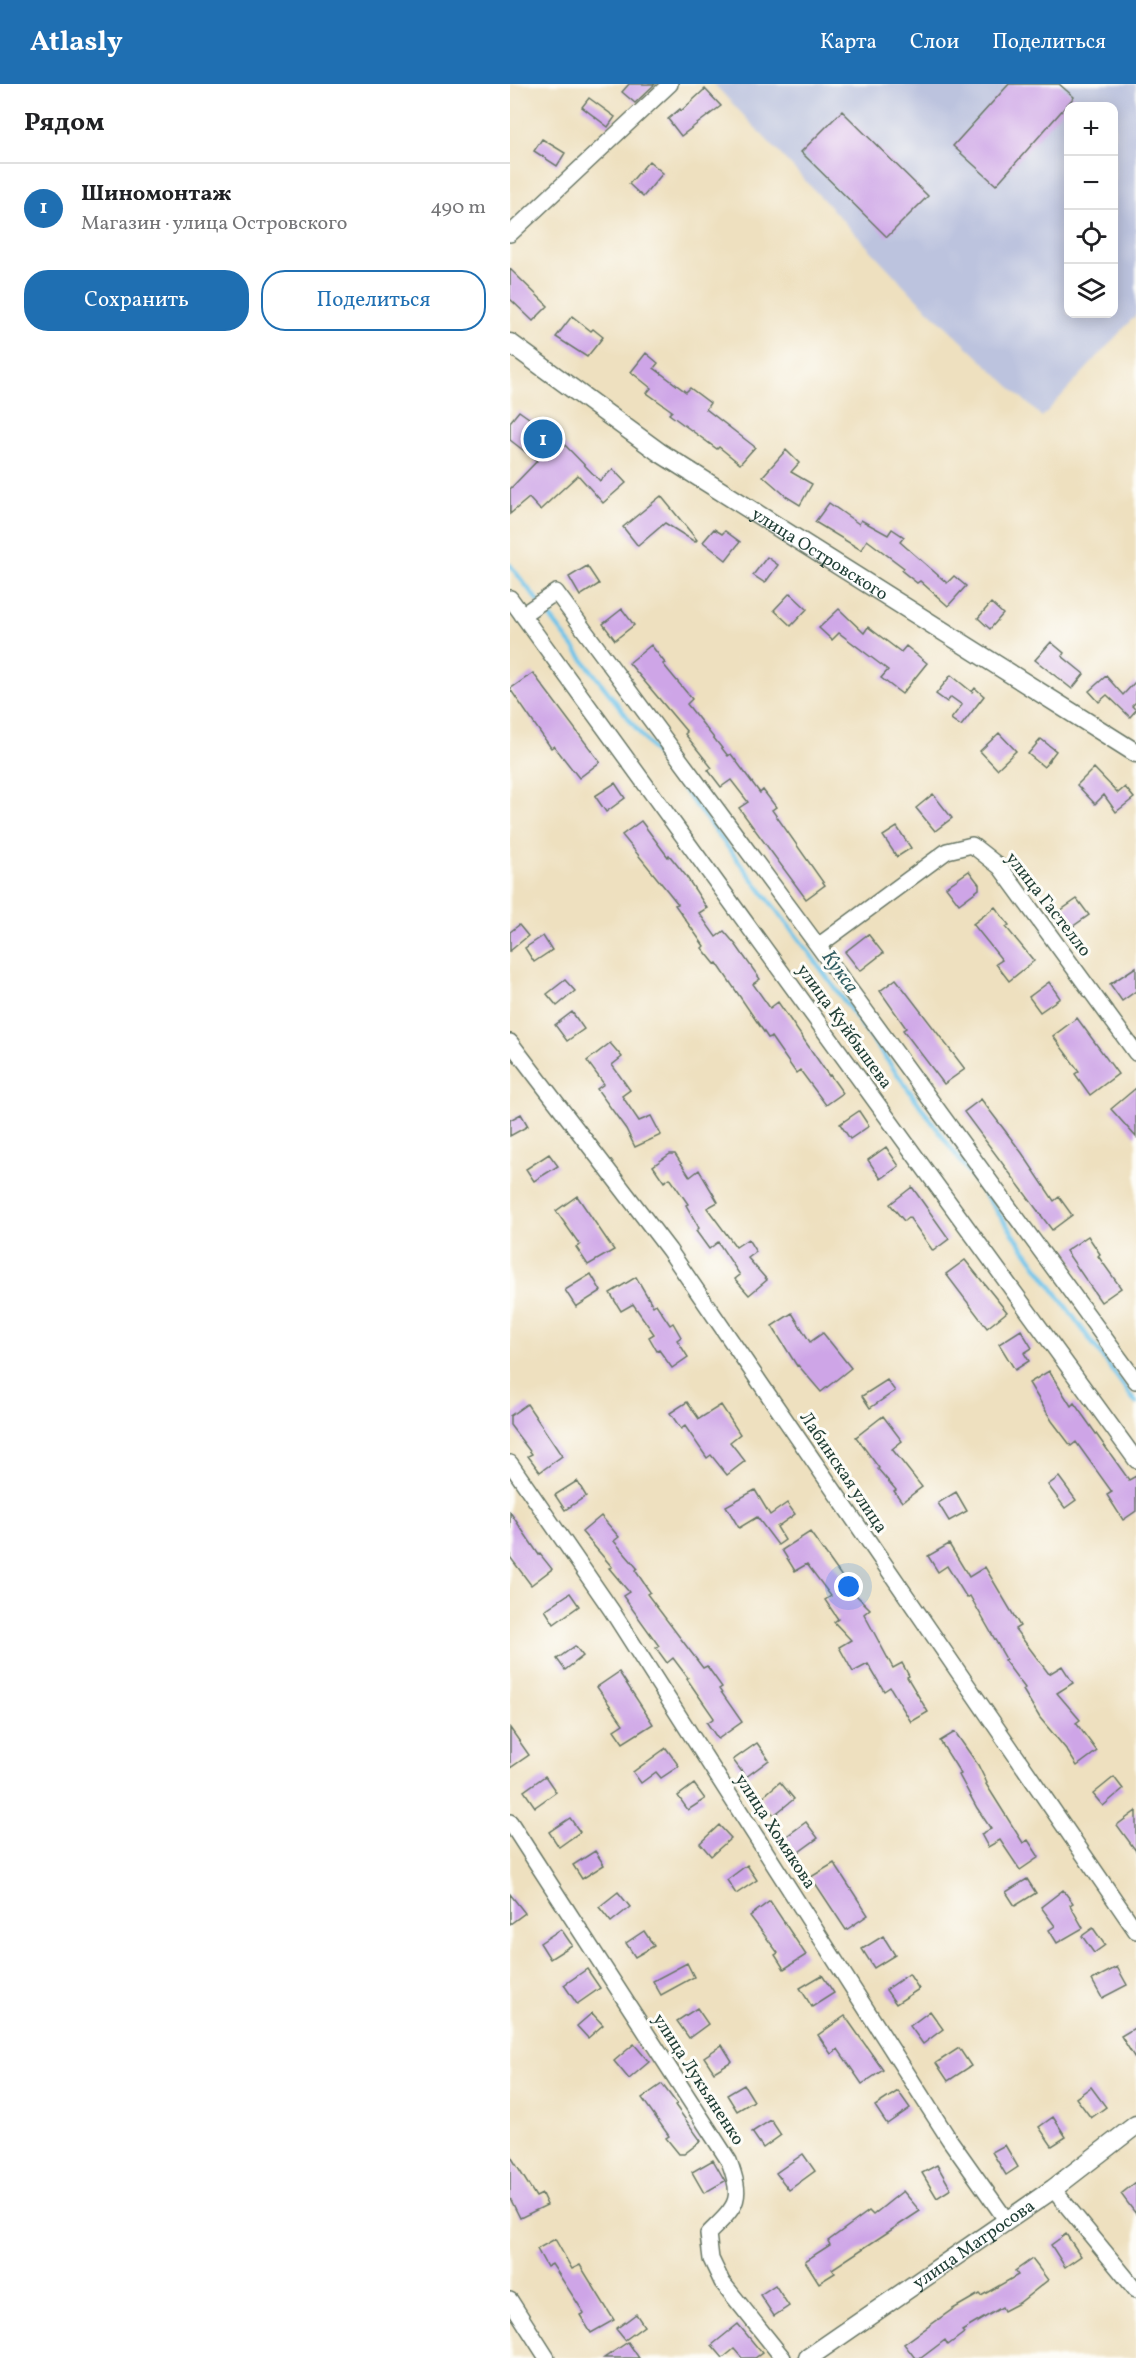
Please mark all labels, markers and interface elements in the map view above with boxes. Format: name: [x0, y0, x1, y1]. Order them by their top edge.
text: Atlasly: [30, 23, 123, 62]
text: Карта: [820, 28, 877, 57]
text: Слои: [910, 28, 959, 57]
text: Поделиться: [992, 28, 1106, 57]
map controls: [1064, 102, 1118, 318]
button: +: [1064, 102, 1118, 156]
text: Рядом: [24, 105, 104, 141]
button: −: [1064, 156, 1118, 210]
text: Шиномонтаж: [81, 179, 232, 210]
text: 1: [39, 194, 48, 222]
text: 490 m: [430, 194, 486, 222]
text: Магазин · улица Островского: [81, 210, 347, 238]
button: locate: [1064, 210, 1118, 264]
button: layers: [1064, 264, 1118, 318]
button: Сохранить: [24, 270, 249, 331]
button: Поделиться: [261, 270, 486, 331]
pin: 1: [524, 416, 562, 462]
street label: улица Островского: [746, 502, 892, 607]
street label: улица Гастелло: [999, 847, 1097, 963]
water label: Кукса: [814, 945, 865, 1000]
street label: улица Куйбышева: [790, 959, 898, 1095]
street label: Лабинская улица: [793, 1407, 893, 1539]
your location: [834, 1572, 863, 1601]
street label: улица Хомякова: [728, 1769, 821, 1894]
street label: улица Лукьяненко: [646, 2009, 750, 2151]
street label: улица Матросова: [908, 2194, 1040, 2296]

